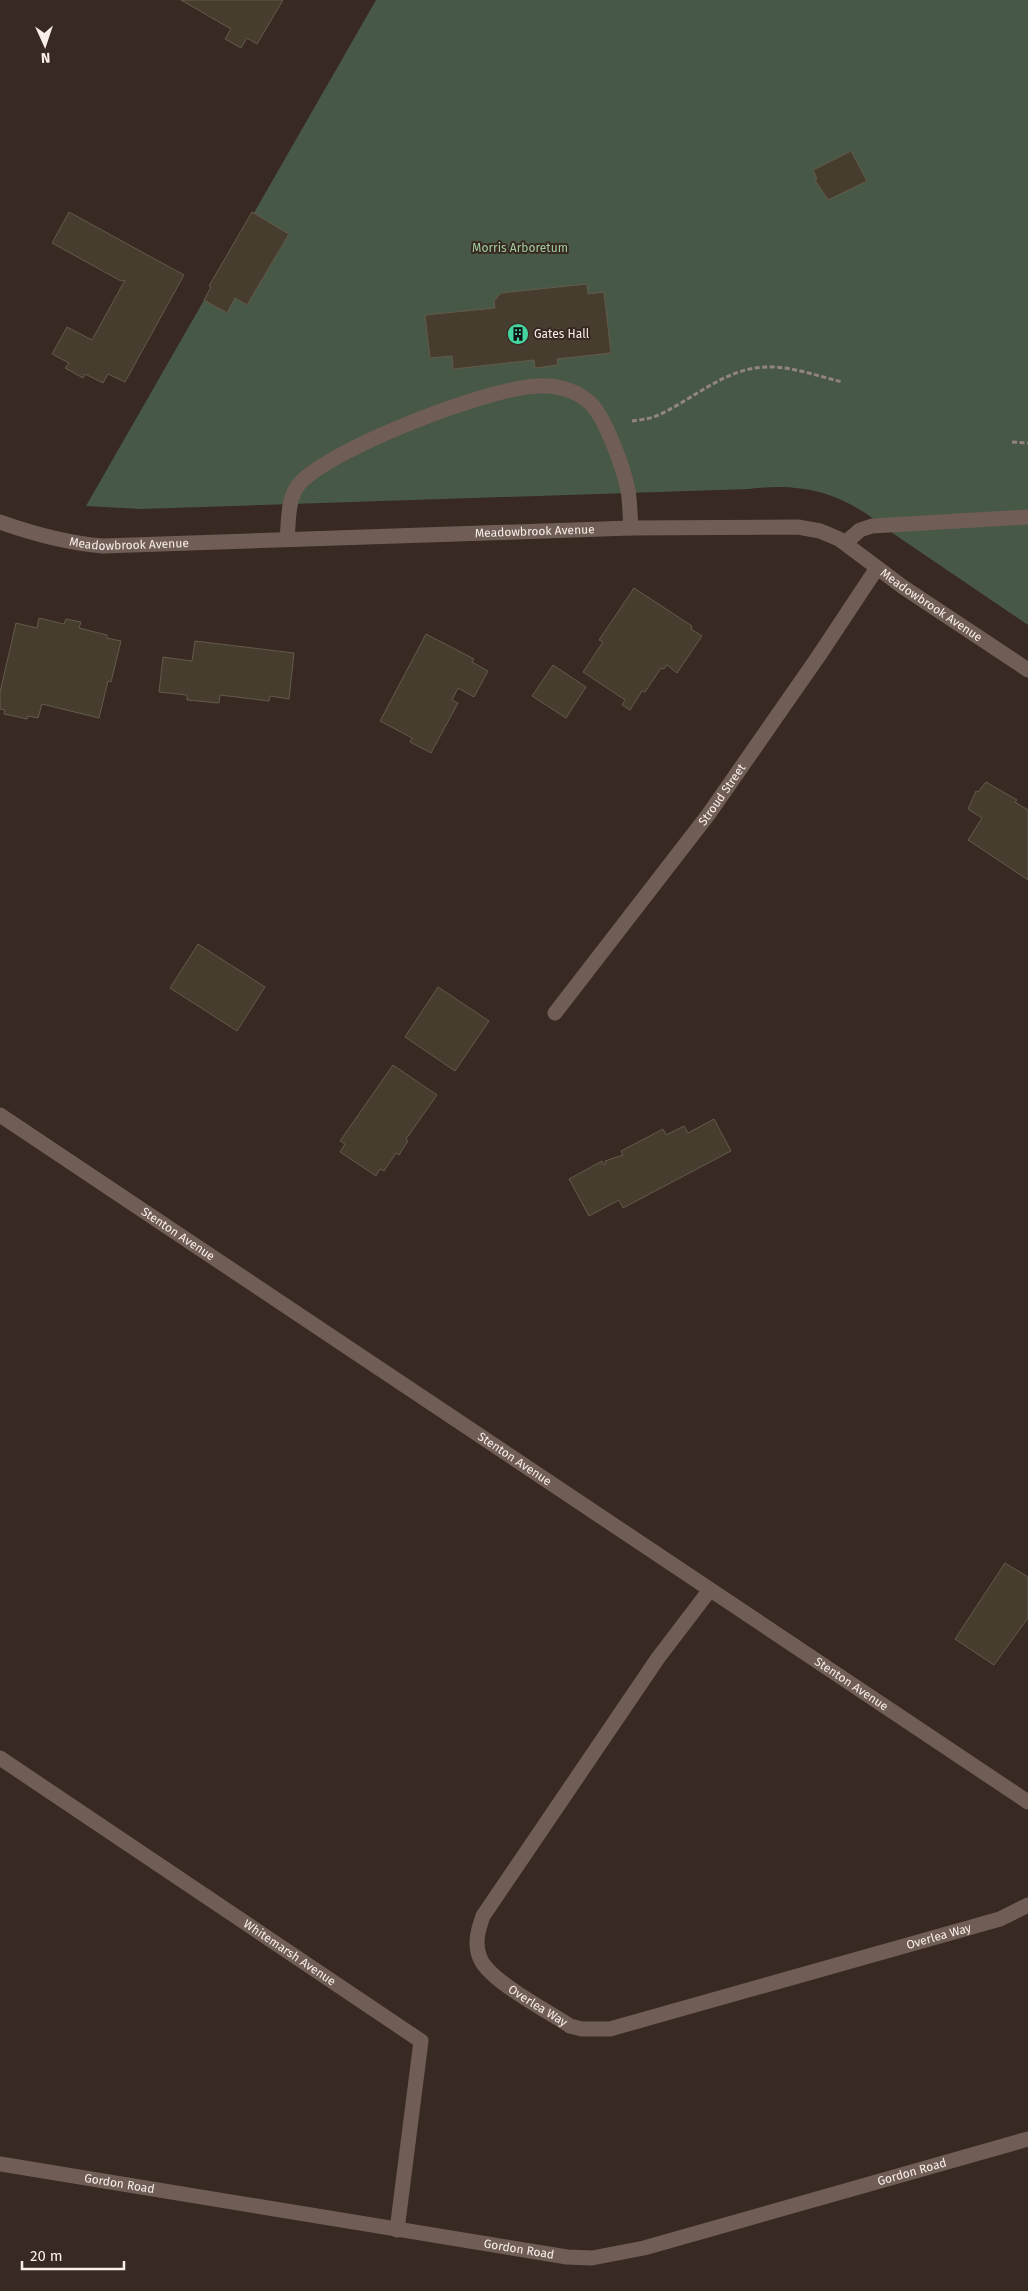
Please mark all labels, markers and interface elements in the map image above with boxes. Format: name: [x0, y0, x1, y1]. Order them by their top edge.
north arrow: [20, 20, 70, 70]
text: N: [41, 49, 51, 66]
park label: Morris Arboretum: [472, 241, 568, 255]
building icon: Gates Hall: [506, 322, 530, 346]
place label: Gates Hall: [534, 327, 590, 341]
street label: Meadowbrook Avenue: [475, 522, 595, 540]
street label: Meadowbrook Avenue: [68, 535, 189, 553]
street label: Meadowbrook Avenue: [878, 566, 985, 645]
street label: Stroud Street: [696, 761, 749, 828]
street label: Stenton Avenue: [138, 1204, 217, 1264]
street label: Stenton Avenue: [475, 1429, 554, 1489]
street label: Stenton Avenue: [812, 1654, 891, 1714]
street label: Whitemarsh Avenue: [241, 1917, 338, 1989]
street label: Overlea Way: [905, 1920, 973, 1952]
street label: Overlea Way: [506, 1982, 570, 2029]
street label: Gordon Road: [876, 2156, 948, 2188]
street label: Gordon Road: [83, 2171, 156, 2196]
street label: Gordon Road: [483, 2236, 555, 2262]
scale bar: [22, 2238, 125, 2270]
text: 20 m: [30, 2247, 63, 2265]

